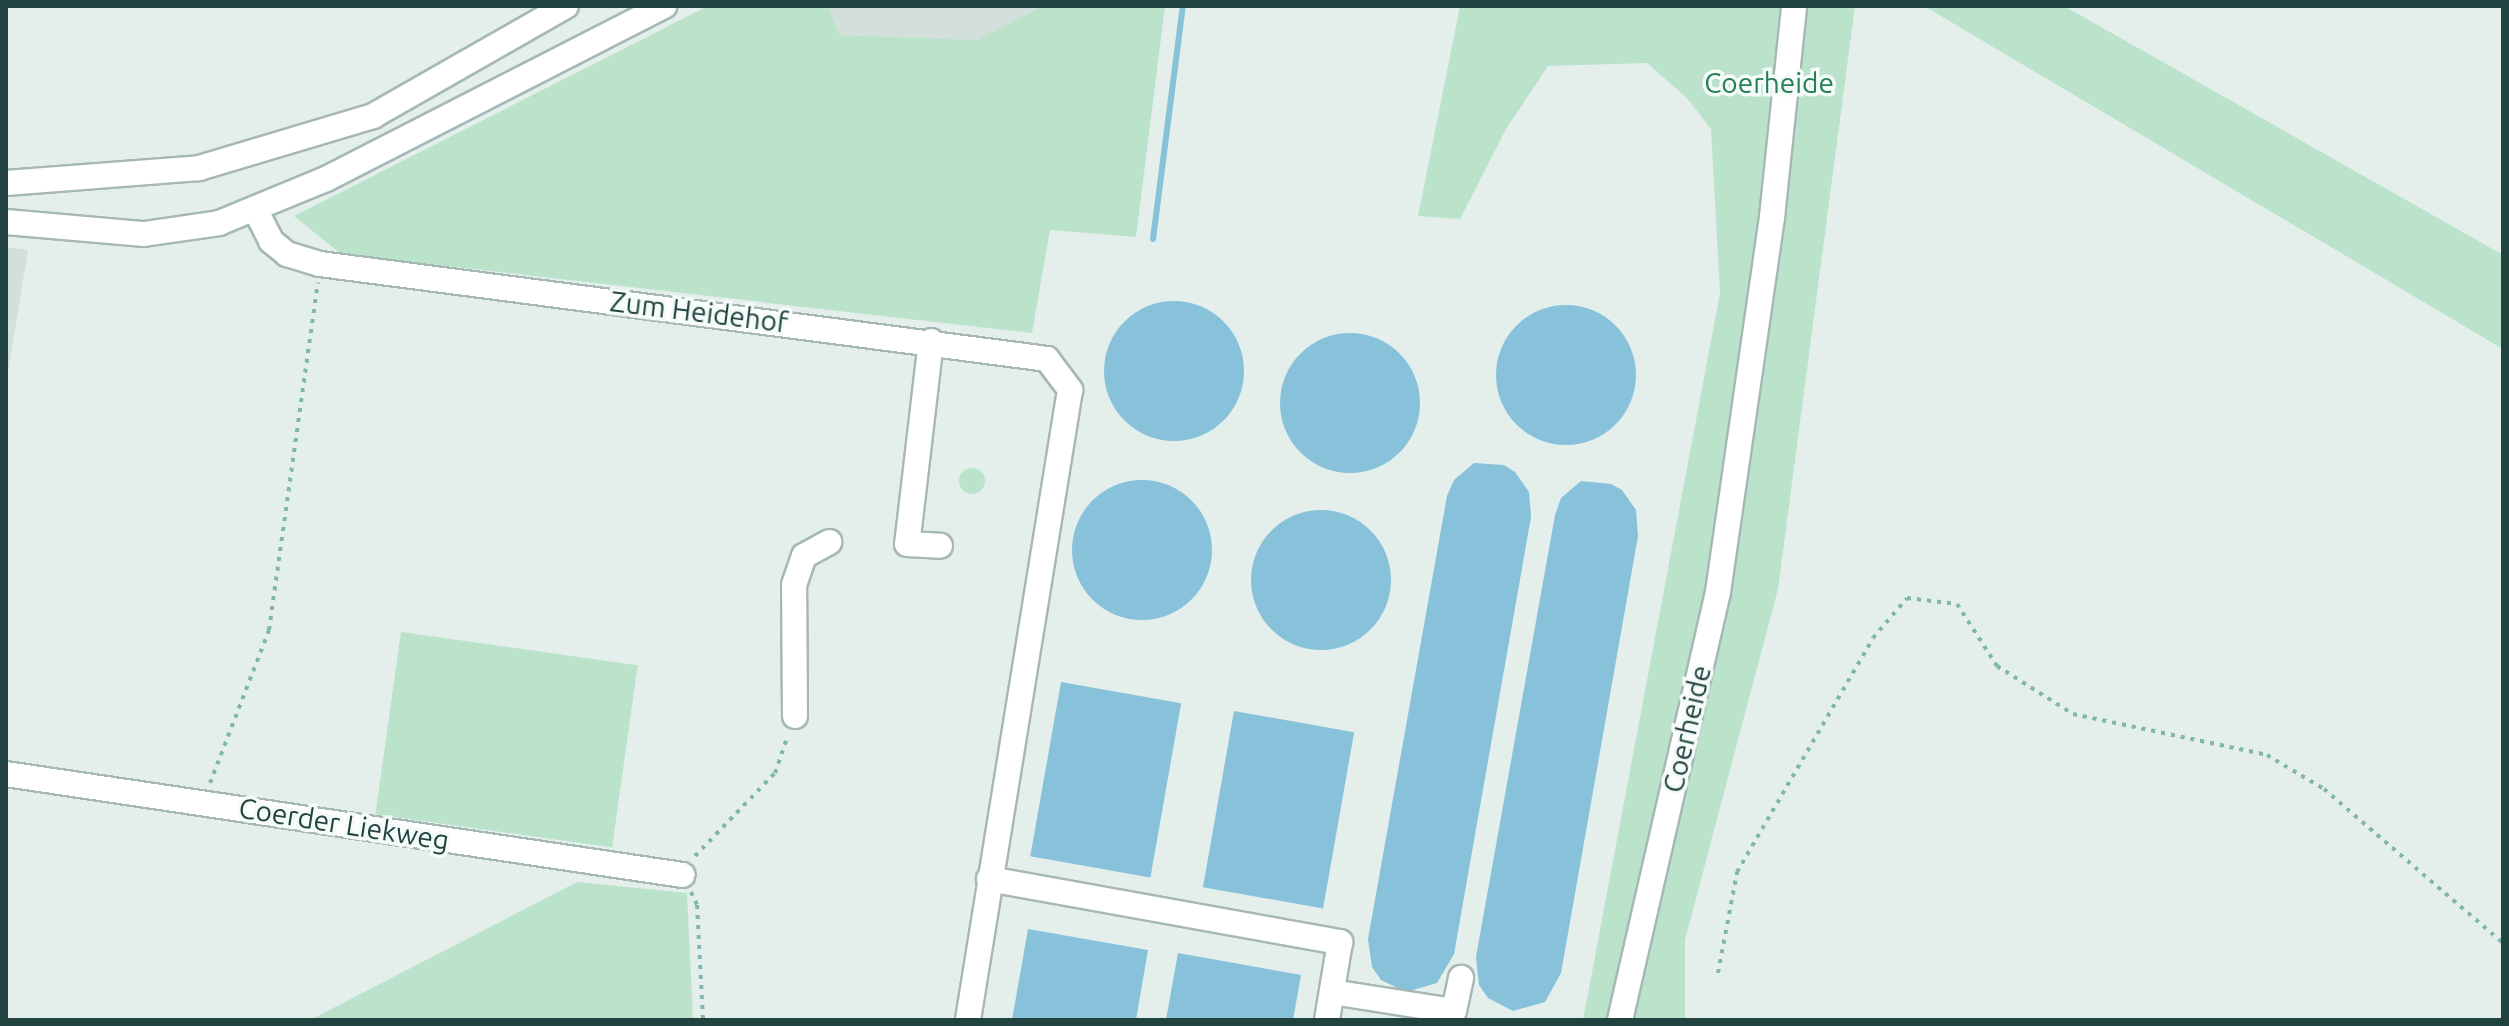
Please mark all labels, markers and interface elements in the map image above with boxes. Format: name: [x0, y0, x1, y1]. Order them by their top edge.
park label: Coerheide: [1704, 66, 1834, 100]
street label: Zum Heidehof: [608, 284, 790, 340]
street label: Coerheide: [1656, 662, 1718, 796]
street label: Coerder Liekweg: [236, 791, 452, 857]

